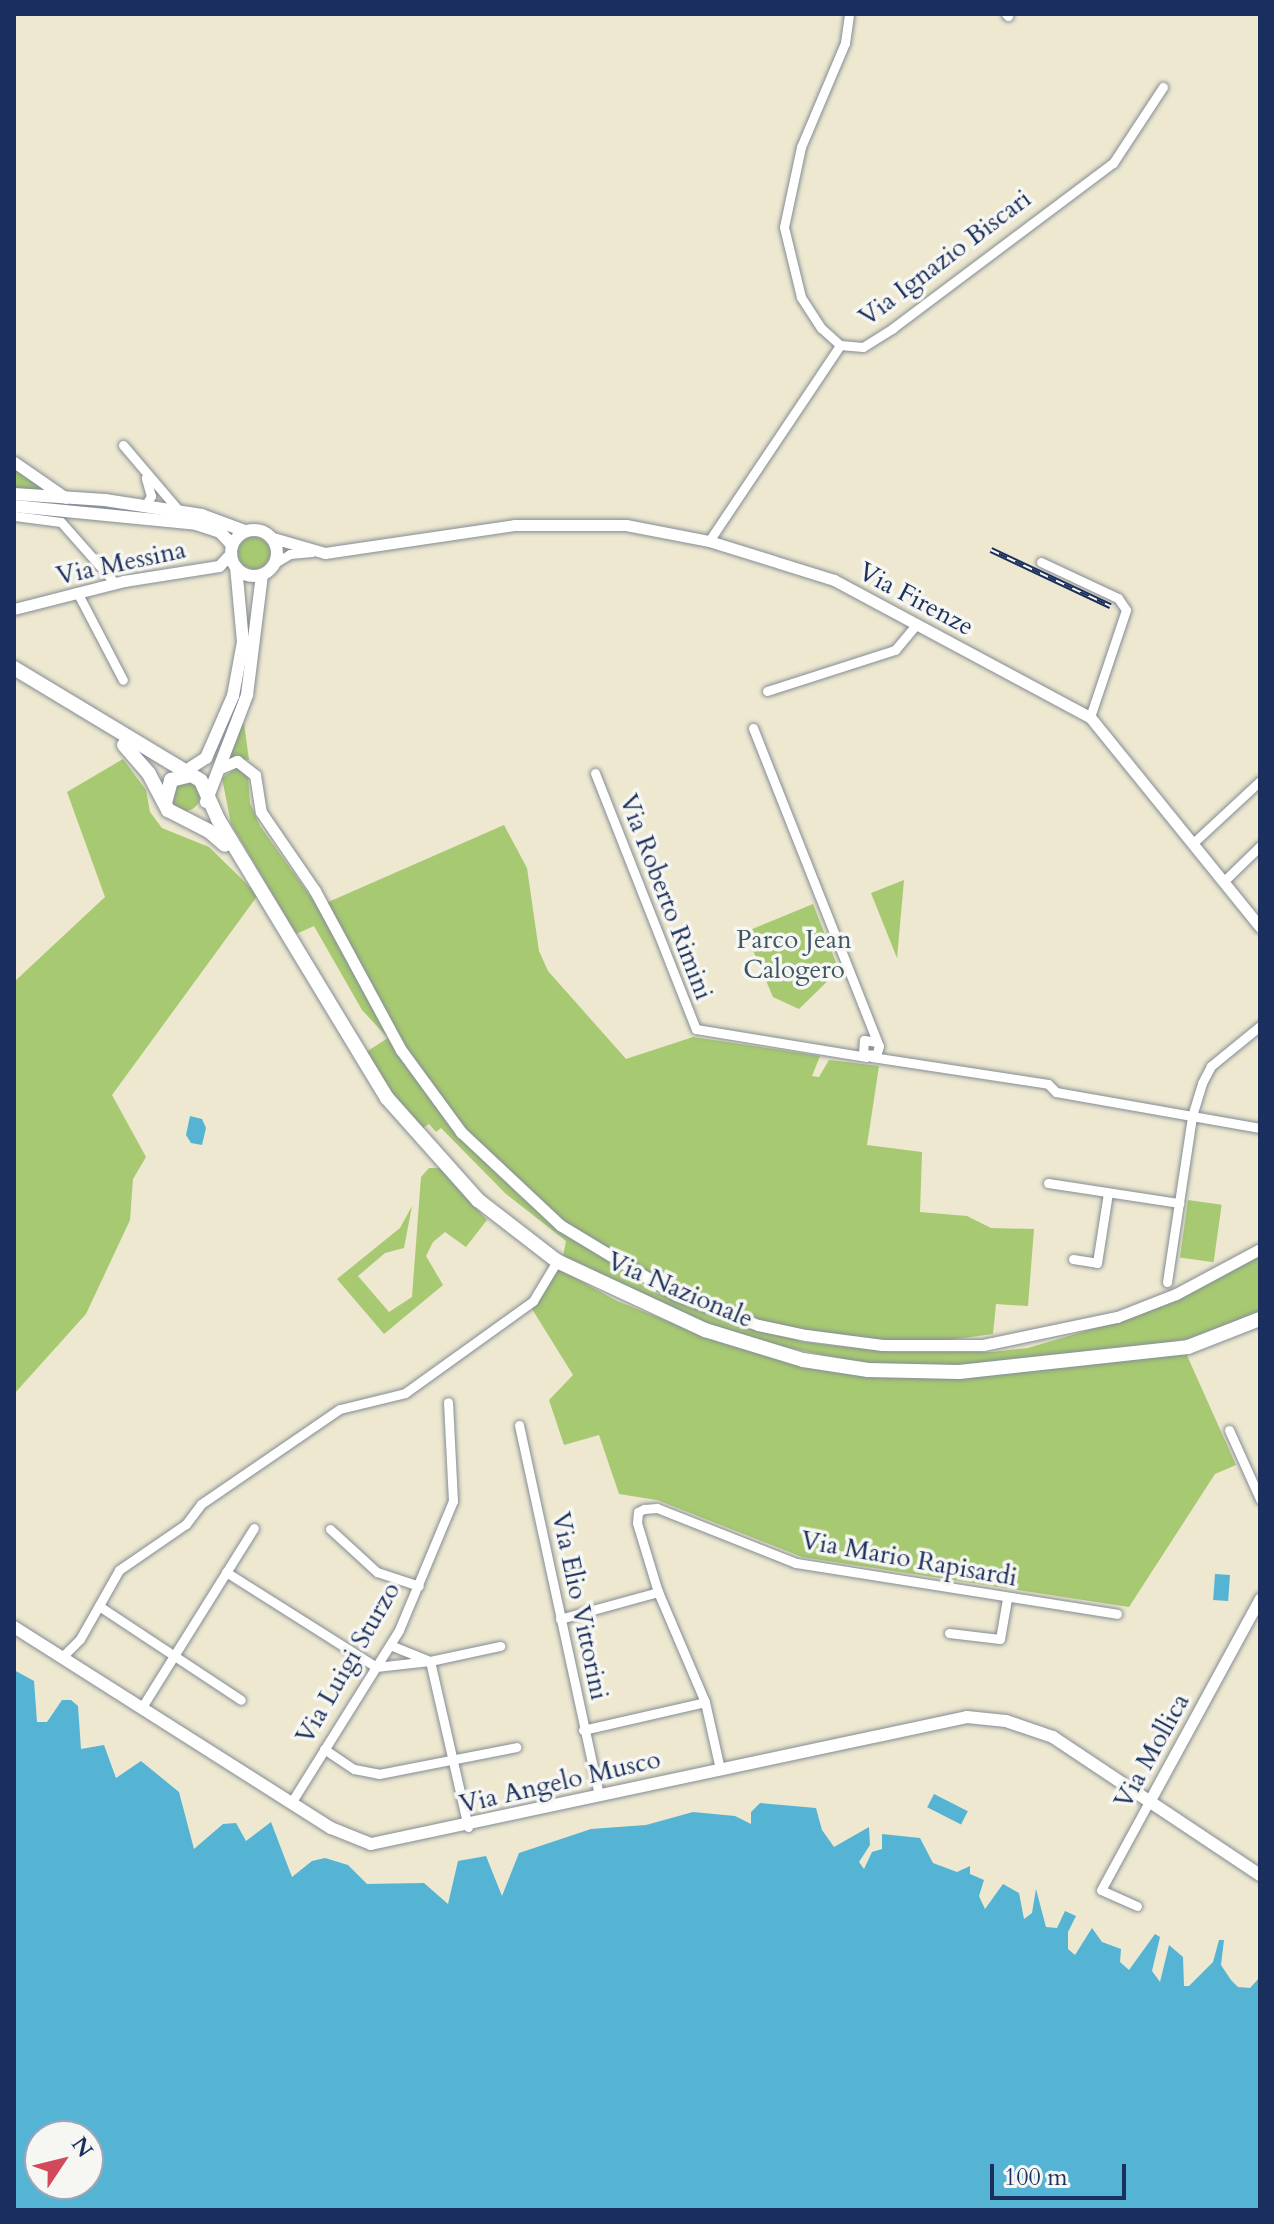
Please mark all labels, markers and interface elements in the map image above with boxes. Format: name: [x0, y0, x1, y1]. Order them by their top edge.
street label: Via Ignazio Biscari: [853, 183, 1037, 333]
street label: Via Messina: [53, 534, 189, 592]
street label: Via Firenze: [853, 556, 979, 642]
street label: Via Roberto Rimini: [612, 790, 720, 1004]
park label: Parco Jean Calogero: [736, 924, 852, 986]
street label: Via Nazionale: [602, 1245, 758, 1335]
street label: Via Elio Vittorini: [545, 1509, 615, 1703]
street label: Via Mario Rapisardi: [798, 1525, 1020, 1593]
street label: Via Luigi Sturzo: [289, 1577, 407, 1749]
street label: Via Mollica: [1108, 1688, 1196, 1814]
street label: Via Angelo Musco: [456, 1744, 664, 1820]
north arrow: [24, 2120, 104, 2200]
text: N: [64, 2131, 100, 2164]
scale bar: [994, 2148, 1130, 2198]
text: 100 m: [1004, 2161, 1068, 2194]

